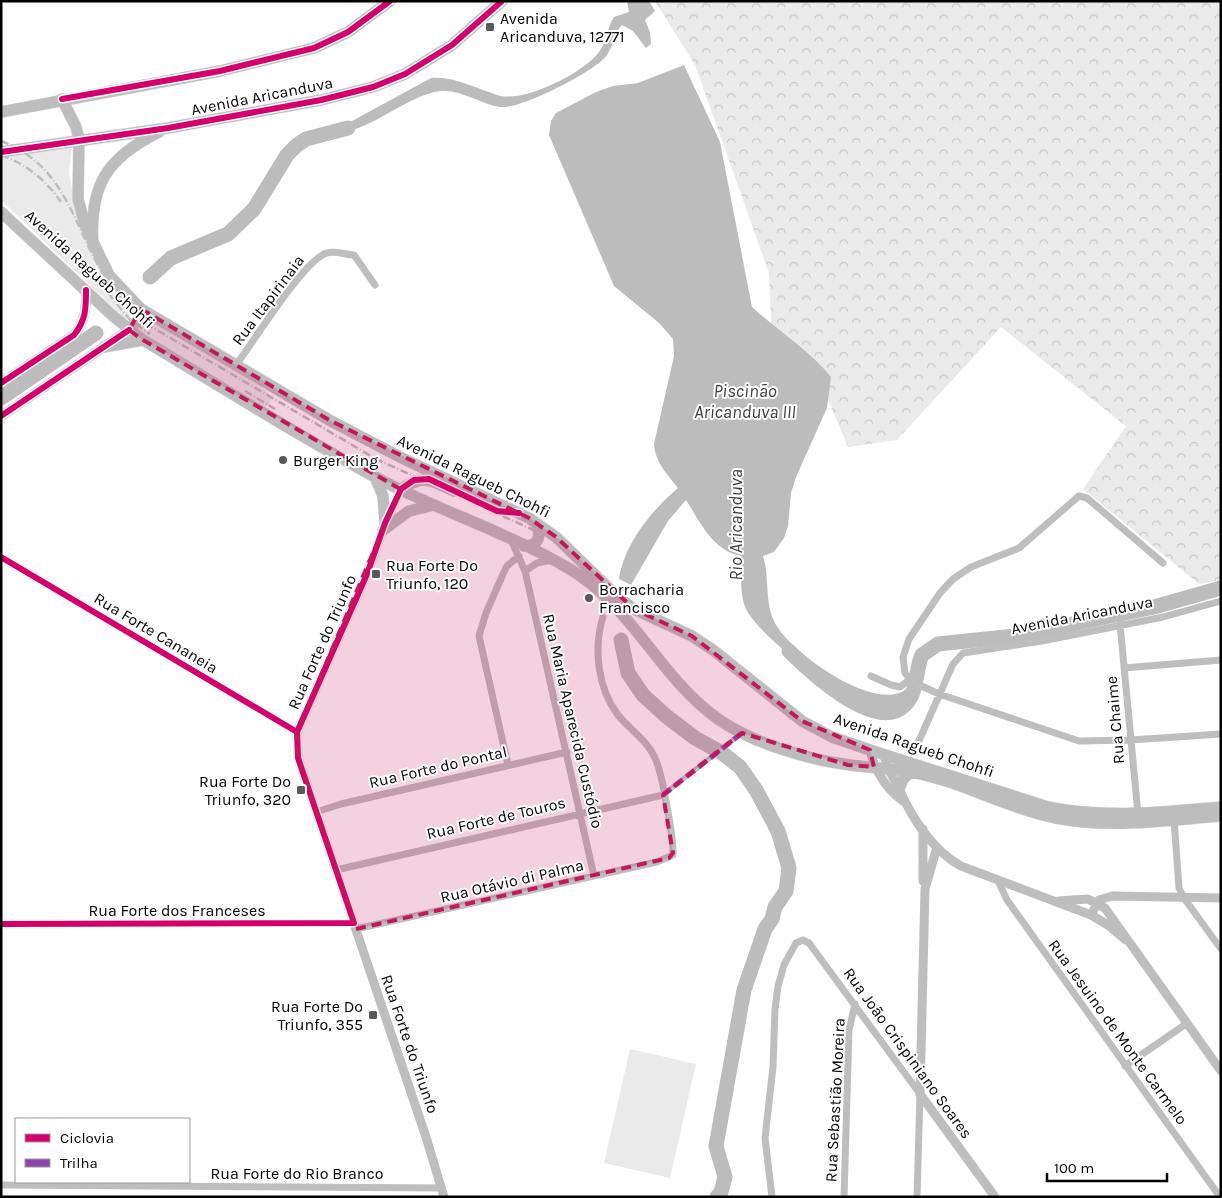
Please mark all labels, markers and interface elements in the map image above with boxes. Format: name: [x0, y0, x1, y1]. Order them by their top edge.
place label: Avenida Aricanduva, 12771: [500, 9, 625, 46]
marker: Avenida Aricanduva, 12771: [484, 21, 496, 33]
street label: Avenida Aricanduva: [189, 73, 335, 119]
street label: Avenida Ragueb Chohfi: [21, 206, 159, 332]
street label: Rua Itapirinaia: [228, 251, 308, 349]
water label: Piscinão Aricanduva III: [694, 380, 796, 423]
street label: Avenida Ragueb Chohfi: [394, 431, 554, 521]
place label: Burger King: [293, 451, 378, 470]
marker: Burger King: [277, 454, 289, 466]
water label: Rio Aricanduva: [725, 469, 747, 581]
place label: Rua Forte Do Triunfo, 120: [386, 556, 478, 593]
marker: Rua Forte Do Triunfo, 120: [370, 568, 382, 580]
street label: Rua Forte do Triunfo: [284, 572, 360, 712]
place label: Borracharia Francisco: [599, 580, 684, 617]
street label: Rua Forte Cananeia: [91, 589, 221, 677]
marker: Borracharia Francisco: [583, 592, 595, 604]
street label: Avenida Aricanduva: [1009, 592, 1155, 638]
street label: Rua Maria Aparecida Custódio: [539, 612, 607, 830]
street label: Rua Chaime: [1102, 675, 1128, 765]
street label: Avenida Ragueb Chohfi: [831, 709, 997, 781]
street label: Rua Forte do Pontal: [367, 742, 509, 792]
place label: Rua Forte Do Triunfo, 320: [199, 772, 291, 809]
marker: Rua Forte Do Triunfo, 320: [295, 784, 307, 796]
street label: Rua Forte de Touros: [425, 793, 567, 843]
street label: Rua Otávio di Palma: [438, 855, 586, 907]
street label: Rua Forte dos Franceses: [88, 901, 266, 920]
street label: Rua Jesuino de Monte Carmelo: [1044, 936, 1192, 1128]
street label: Rua João Crispiniano Soares: [840, 964, 976, 1142]
street label: Rua Forte do Triunfo: [377, 972, 443, 1116]
place label: Rua Forte Do Triunfo, 355: [271, 997, 363, 1034]
marker: Rua Forte Do Triunfo, 355: [367, 1009, 379, 1021]
street label: Rua Sebastião Moreira: [821, 1017, 849, 1183]
legend: [15, 1118, 190, 1183]
text: Ciclovia: [60, 1129, 114, 1147]
scale bar: [1047, 1150, 1167, 1182]
text: Trilha: [60, 1154, 98, 1172]
text: 100 m: [1054, 1159, 1094, 1177]
street label: Rua Forte do Rio Branco: [211, 1164, 383, 1183]

